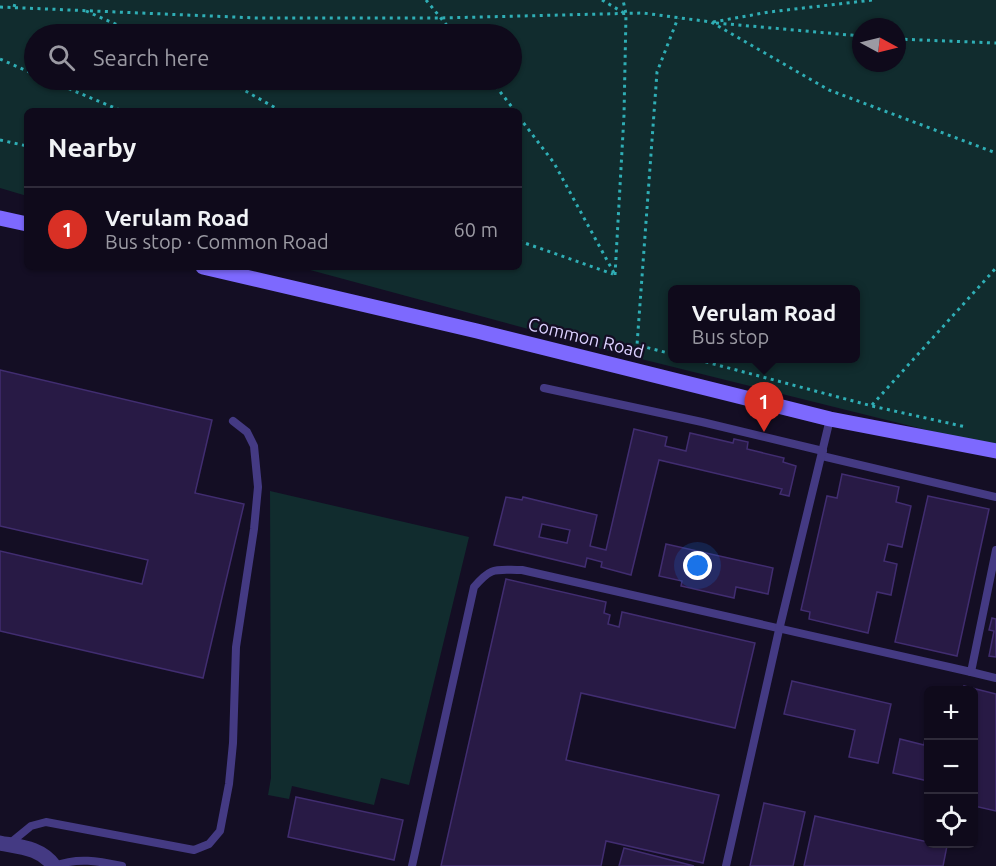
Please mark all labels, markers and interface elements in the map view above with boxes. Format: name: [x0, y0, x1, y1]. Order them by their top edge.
north arrow: [852, 18, 906, 72]
search box: [24, 24, 522, 90]
icon: search: [45, 41, 78, 74]
text: Search here: [93, 45, 209, 70]
text: Nearby: [48, 133, 136, 162]
text: Verulam Road: [105, 205, 249, 230]
text: 1: [62, 218, 73, 241]
text: 60 m: [454, 218, 498, 241]
text: Bus stop · Common Road: [105, 230, 329, 253]
popup: [668, 285, 860, 363]
text: Verulam Road: [692, 300, 836, 325]
street label: Common Road: [526, 313, 646, 361]
text: Bus stop: [692, 325, 769, 348]
pin: 1: [744, 382, 783, 432]
your location: [683, 551, 712, 580]
map controls: [924, 686, 978, 848]
button: +: [924, 686, 978, 740]
button: −: [924, 740, 978, 794]
button: locate: [924, 794, 978, 848]

